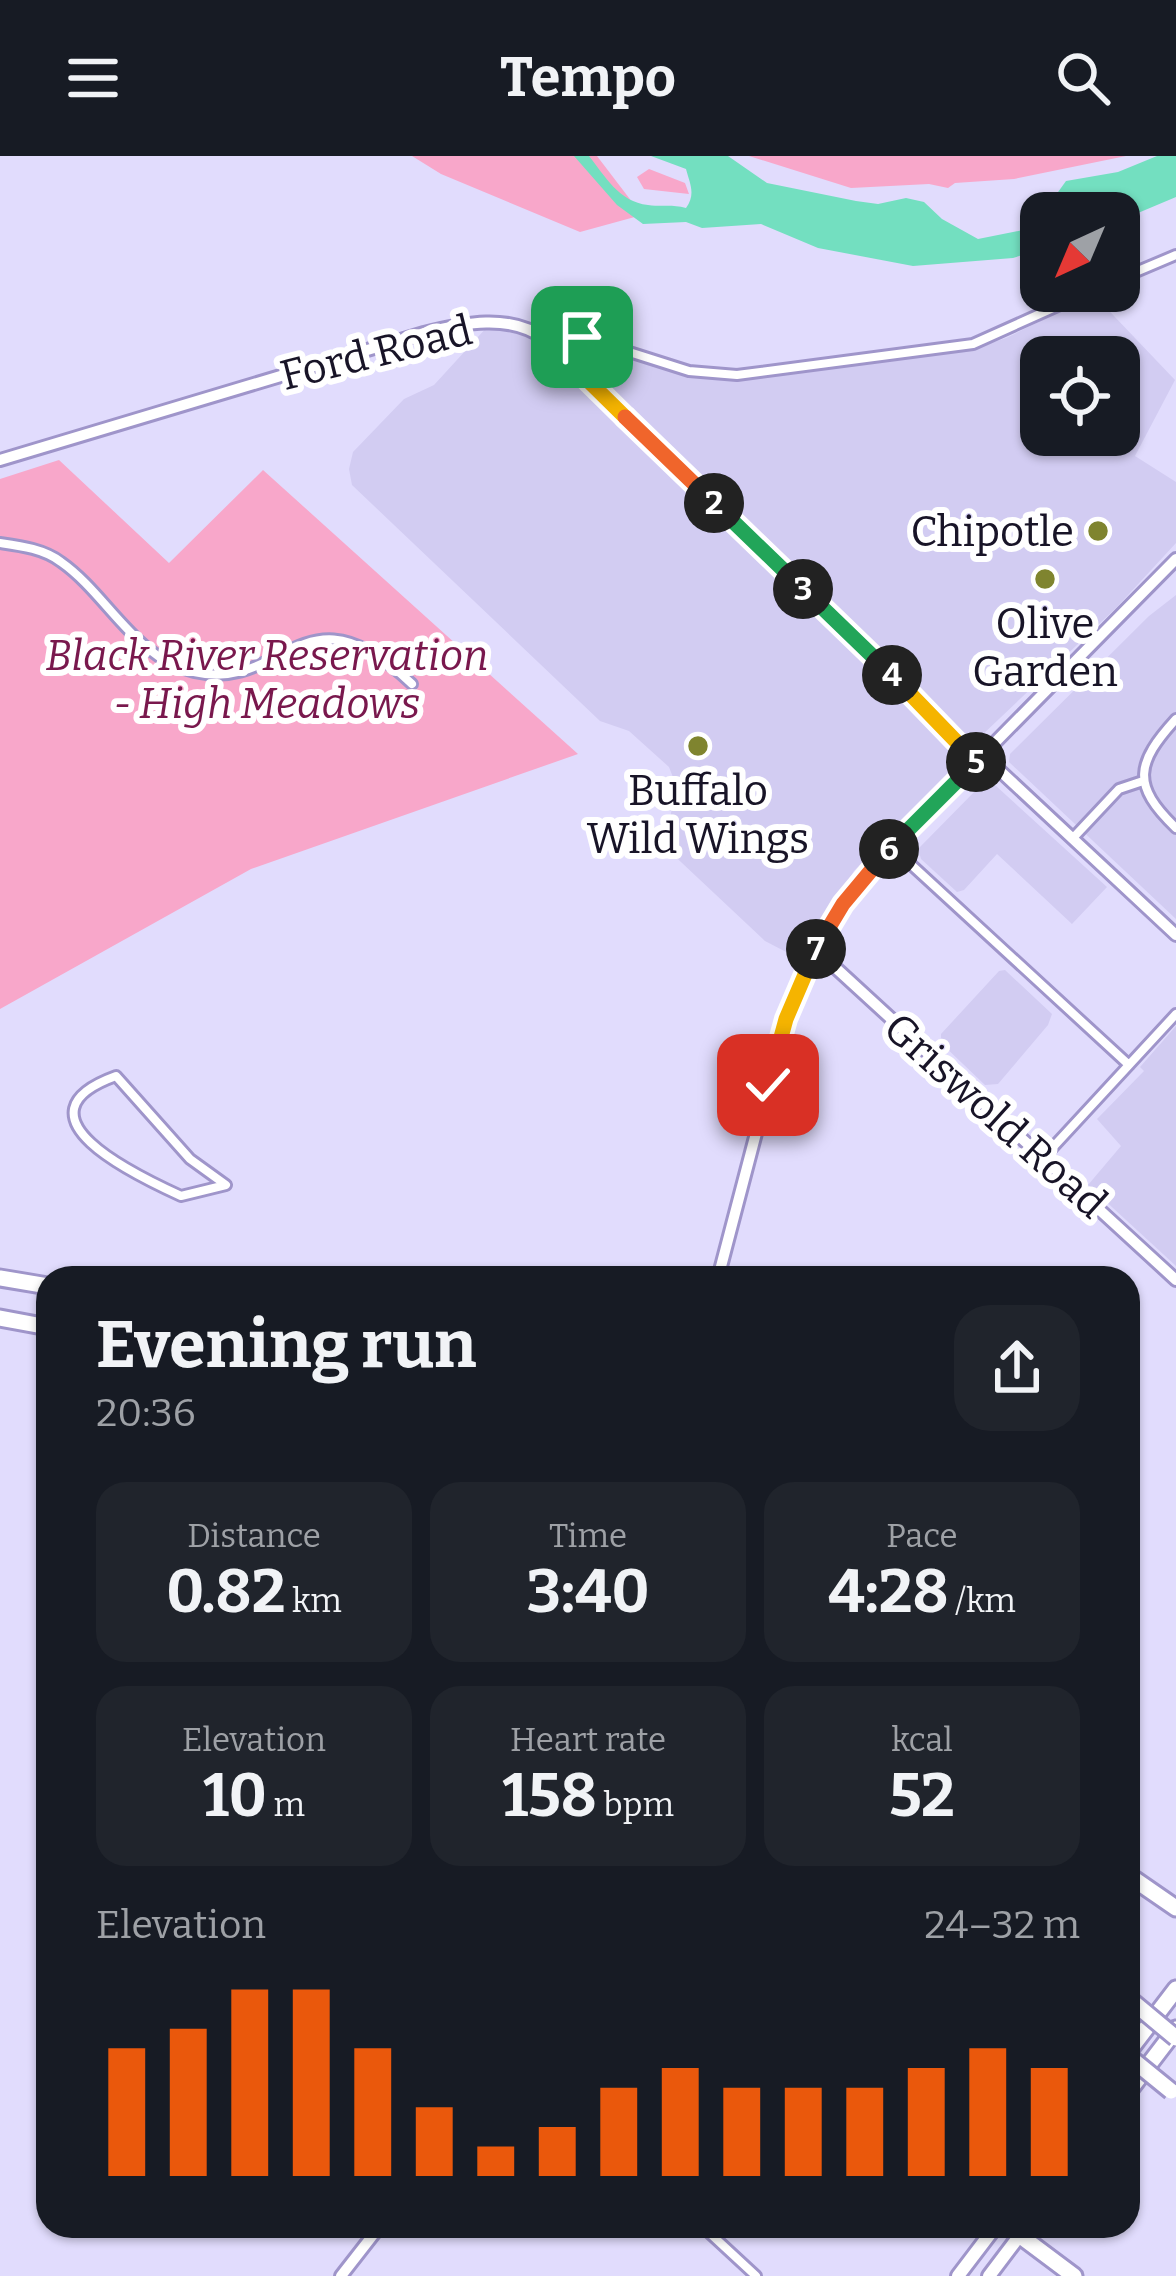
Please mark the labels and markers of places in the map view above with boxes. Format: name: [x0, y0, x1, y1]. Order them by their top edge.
pin: [531, 286, 633, 388]
pin: 2: [684, 473, 744, 533]
place label: Chipotle: [910, 507, 1074, 557]
marker: Chipotle: [1085, 518, 1111, 544]
pin: 3: [773, 559, 833, 619]
marker: Olive Garden: [1032, 566, 1058, 592]
place label: Olive Garden: [972, 599, 1118, 697]
pin: 4: [862, 645, 922, 705]
pin: 5: [946, 732, 1006, 792]
marker: Buffalo Wild Wings: [685, 733, 711, 759]
place label: Buffalo Wild Wings: [587, 766, 809, 864]
pin: 6: [859, 819, 919, 879]
pin: 7: [786, 919, 846, 979]
pin: [717, 1034, 819, 1136]

